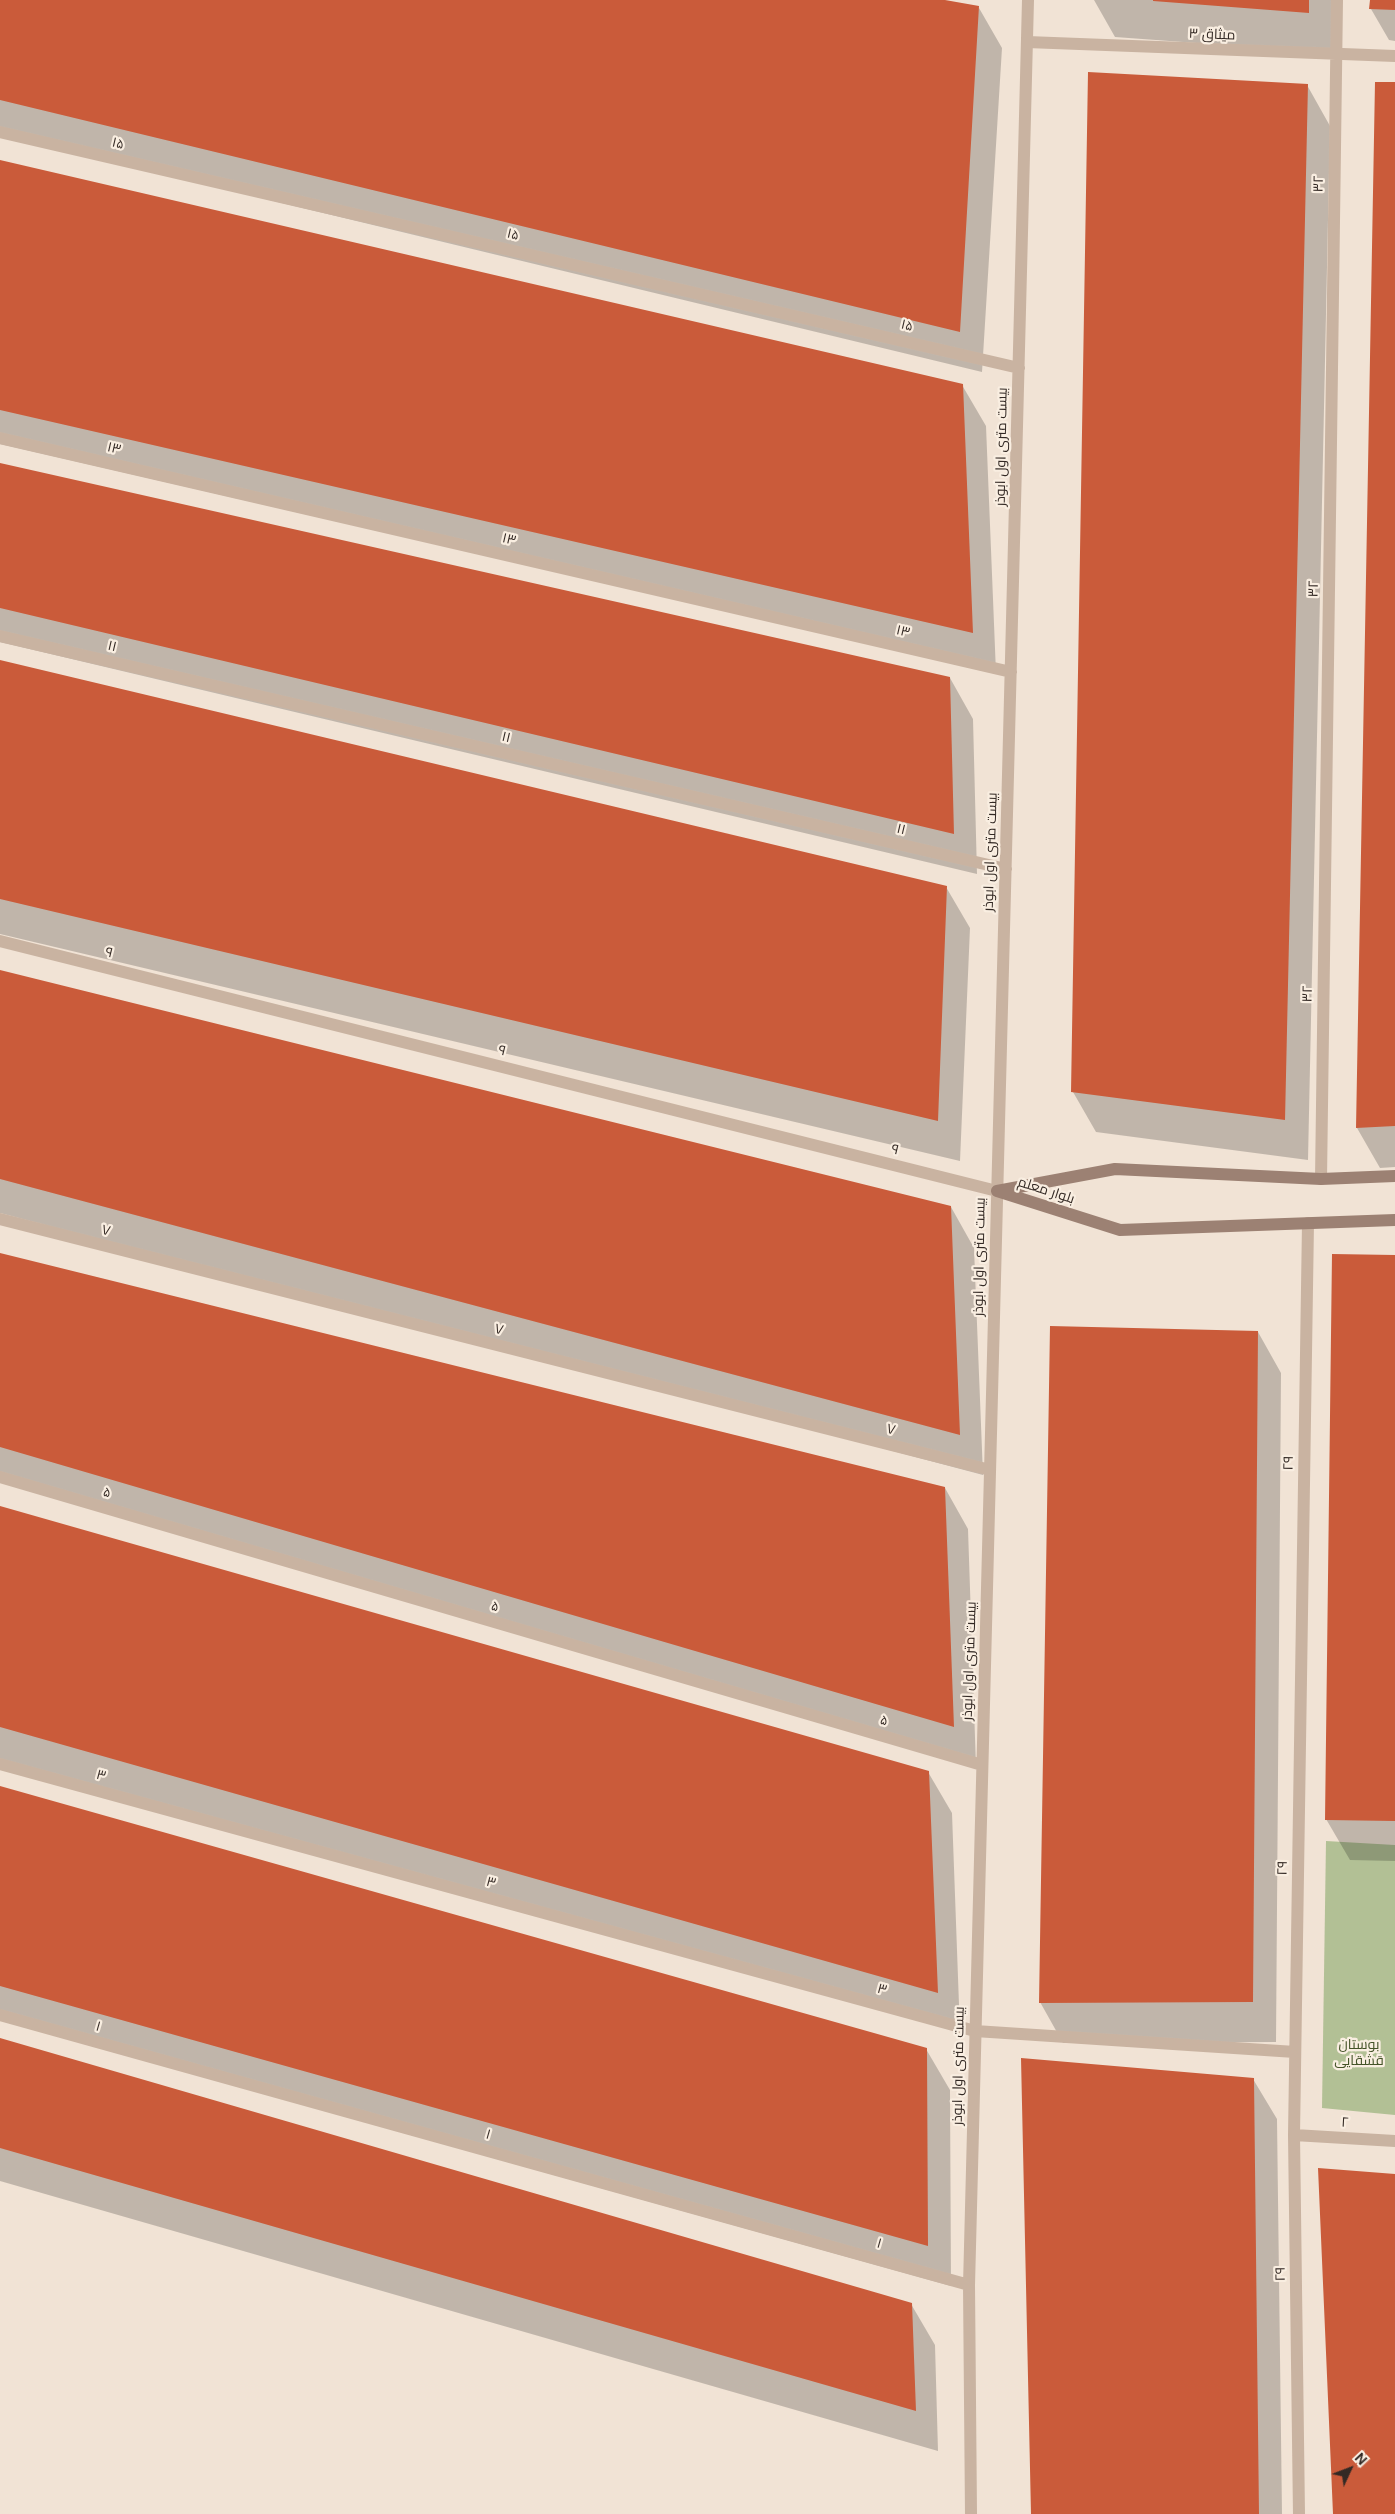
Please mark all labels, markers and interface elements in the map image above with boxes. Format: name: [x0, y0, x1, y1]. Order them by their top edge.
street label: میثاق ۳: [1188, 26, 1236, 44]
street label: ۱۵: [110, 134, 126, 154]
street label: ۳۲: [1310, 175, 1328, 193]
street label: ۱۵: [505, 225, 521, 245]
street label: ۱۵: [899, 316, 915, 336]
street label: بیست متری اول ابوذر: [993, 387, 1011, 507]
street label: ۱۳: [105, 439, 123, 459]
street label: ۱۳: [500, 530, 518, 550]
street label: ۳۲: [1305, 580, 1323, 598]
street label: ۱۳: [894, 622, 912, 642]
street label: ۱۱: [106, 638, 118, 656]
street label: ۱۱: [500, 729, 512, 747]
street label: بیست متری اول ابوذر: [981, 792, 1001, 912]
street label: ۱۱: [895, 821, 907, 839]
street label: ۹: [103, 944, 115, 962]
street label: ۳۲: [1299, 985, 1317, 1003]
street label: ۹: [496, 1042, 508, 1060]
street label: ۹: [889, 1141, 901, 1159]
street label: بلوار معلم: [1015, 1174, 1077, 1208]
street label: بیست متری اول ابوذر: [971, 1197, 989, 1317]
street label: ۷: [100, 1222, 112, 1240]
street label: ۷: [493, 1321, 505, 1339]
street label: ۷: [885, 1421, 897, 1439]
street label: ۲۹: [1280, 1456, 1298, 1470]
street label: ۵: [101, 1484, 113, 1502]
street label: ۵: [489, 1598, 501, 1616]
street label: بیست متری اول ابوذر: [960, 1601, 980, 1721]
street label: ۵: [878, 1712, 890, 1730]
street label: ۳: [94, 1767, 108, 1785]
street label: ۲۹: [1274, 1861, 1292, 1875]
street label: ۳: [484, 1874, 498, 1892]
street label: ۳: [875, 1981, 889, 1999]
street label: بیست متری اول ابوذر: [950, 2006, 968, 2126]
street label: ۱: [94, 2018, 102, 2036]
park label: بوستان قشقایی: [1334, 2037, 1384, 2070]
street label: ۲: [1341, 2114, 1349, 2132]
street label: ۱: [484, 2126, 492, 2144]
street label: ۱: [875, 2235, 883, 2253]
street label: ۲۹: [1272, 2267, 1290, 2281]
north arrow: [1325, 2444, 1375, 2494]
text: N: [1351, 2449, 1371, 2469]

